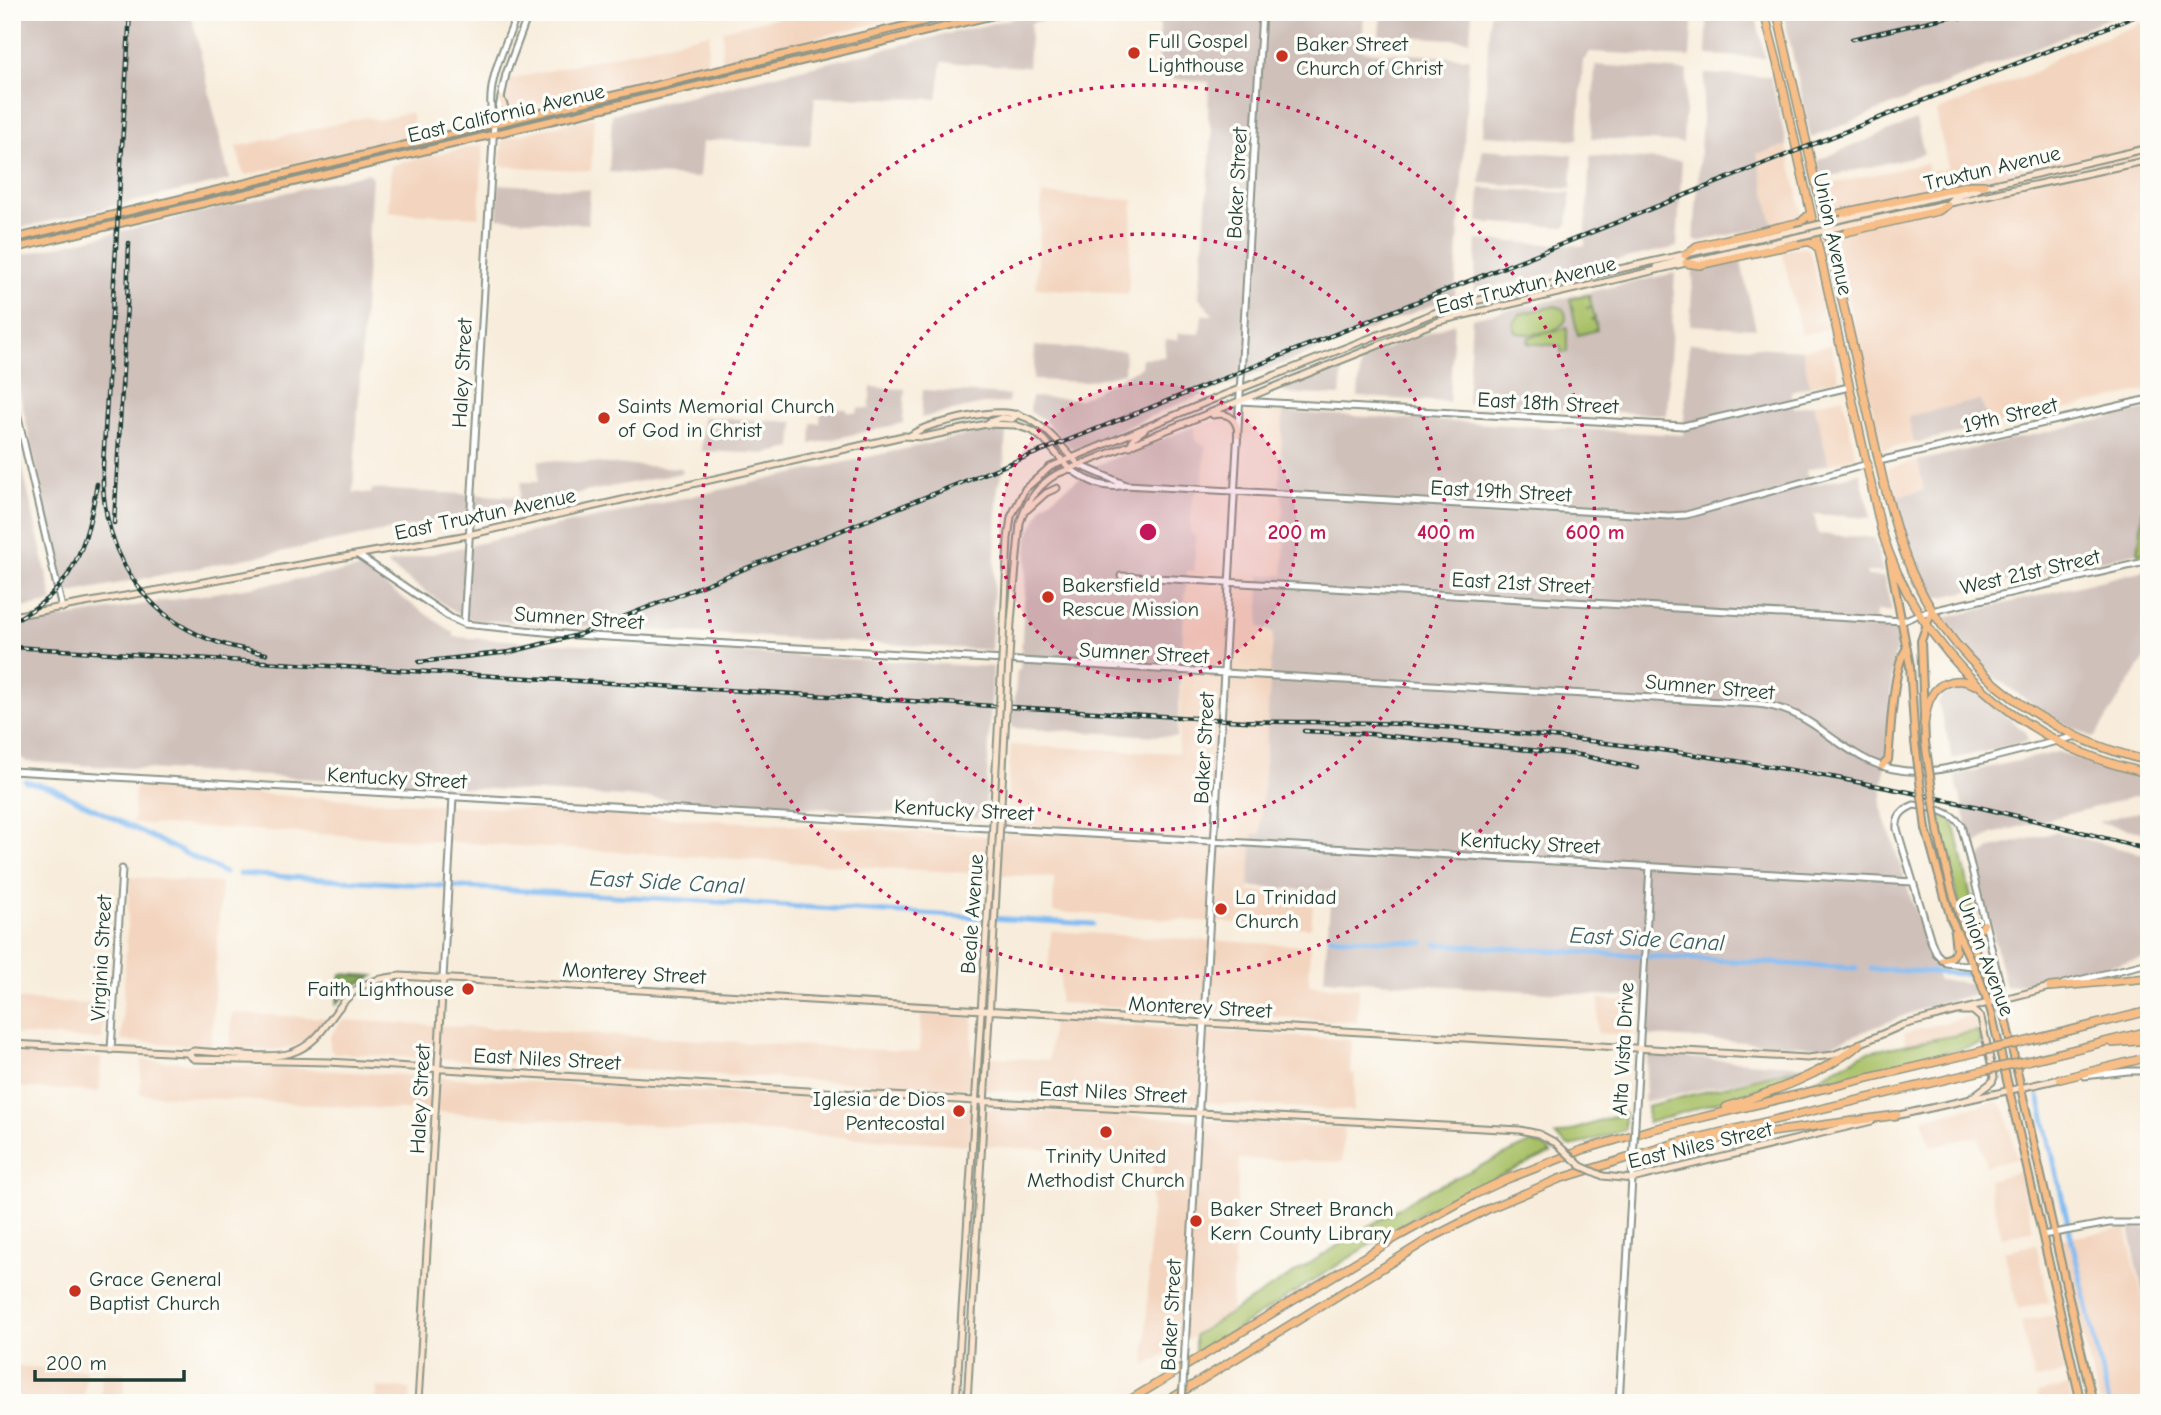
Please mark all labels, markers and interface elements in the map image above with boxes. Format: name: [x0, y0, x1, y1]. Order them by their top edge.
place label: Full Gospel Lighthouse: [1148, 29, 1248, 77]
place label: Baker Street Church of Christ: [1296, 32, 1444, 80]
marker: Full Gospel Lighthouse: [1126, 45, 1142, 61]
marker: Baker Street Church of Christ: [1274, 48, 1290, 64]
street label: East California Avenue: [405, 79, 607, 147]
street label: Baker Street: [1222, 125, 1252, 240]
street label: Truxtun Avenue: [1921, 141, 2063, 195]
street label: Union Avenue: [1808, 171, 1858, 297]
street label: East Truxtun Avenue: [1434, 251, 1618, 319]
street label: Haley Street: [447, 316, 477, 429]
street label: East 18th Street: [1477, 387, 1620, 419]
street label: 19th Street: [1960, 392, 2061, 438]
place label: Saints Memorial Church of God in Christ: [618, 394, 835, 442]
marker: Saints Memorial Church of God in Christ: [596, 410, 612, 426]
street label: East 19th Street: [1430, 475, 1573, 507]
street label: East Truxtun Avenue: [392, 483, 578, 545]
centre of rings: [1136, 520, 1160, 544]
text: 200 m: [1268, 520, 1326, 544]
text: 400 m: [1417, 520, 1475, 544]
text: 600 m: [1565, 520, 1625, 544]
street label: West 21st Street: [1958, 544, 2103, 600]
street label: East 21st Street: [1451, 567, 1592, 599]
place label: Bakersfield Rescue Mission: [1062, 573, 1199, 621]
marker: Bakersfield Rescue Mission: [1040, 589, 1056, 605]
street label: Sumner Street: [513, 602, 646, 635]
street label: Sumner Street: [1079, 638, 1210, 668]
street label: Sumner Street: [1644, 669, 1777, 705]
street label: Baker Street: [1189, 690, 1219, 805]
street label: Kentucky Street: [327, 762, 468, 794]
street label: Kentucky Street: [894, 794, 1035, 826]
street label: Kentucky Street: [1460, 827, 1601, 859]
street label: Beale Avenue: [956, 853, 988, 975]
water label: East Side Canal: [589, 864, 746, 900]
place label: La Trinidad Church: [1235, 885, 1337, 933]
street label: Virginia Street: [86, 893, 116, 1022]
street label: Union Avenue: [1952, 895, 2020, 1019]
marker: La Trinidad Church: [1213, 901, 1229, 917]
water label: East Side Canal: [1569, 921, 1726, 957]
street label: Monterey Street: [562, 957, 707, 989]
place label: Faith Lighthouse: [307, 977, 454, 1001]
marker: Faith Lighthouse: [460, 981, 476, 997]
street label: Alta Vista Drive: [1608, 982, 1638, 1116]
street label: Monterey Street: [1128, 991, 1273, 1023]
street label: Haley Street: [405, 1042, 435, 1155]
street label: East Niles Street: [473, 1043, 622, 1075]
street label: East Niles Street: [1039, 1076, 1188, 1108]
place label: Iglesia de Dios Pentecostal: [813, 1087, 945, 1135]
marker: Iglesia de Dios Pentecostal: [951, 1103, 967, 1119]
street label: East Niles Street: [1626, 1117, 1775, 1173]
marker: Trinity United Methodist Church: [1098, 1124, 1114, 1140]
place label: Trinity United Methodist Church: [1027, 1144, 1185, 1192]
place label: Baker Street Branch Kern County Library: [1210, 1197, 1394, 1245]
marker: Baker Street Branch Kern County Library: [1188, 1213, 1204, 1229]
street label: Baker Street: [1156, 1257, 1186, 1372]
place label: Grace General Baptist Church: [89, 1267, 222, 1315]
marker: Grace General Baptist Church: [67, 1283, 83, 1299]
scale bar: [35, 1338, 184, 1382]
text: 200 m: [46, 1351, 107, 1375]

